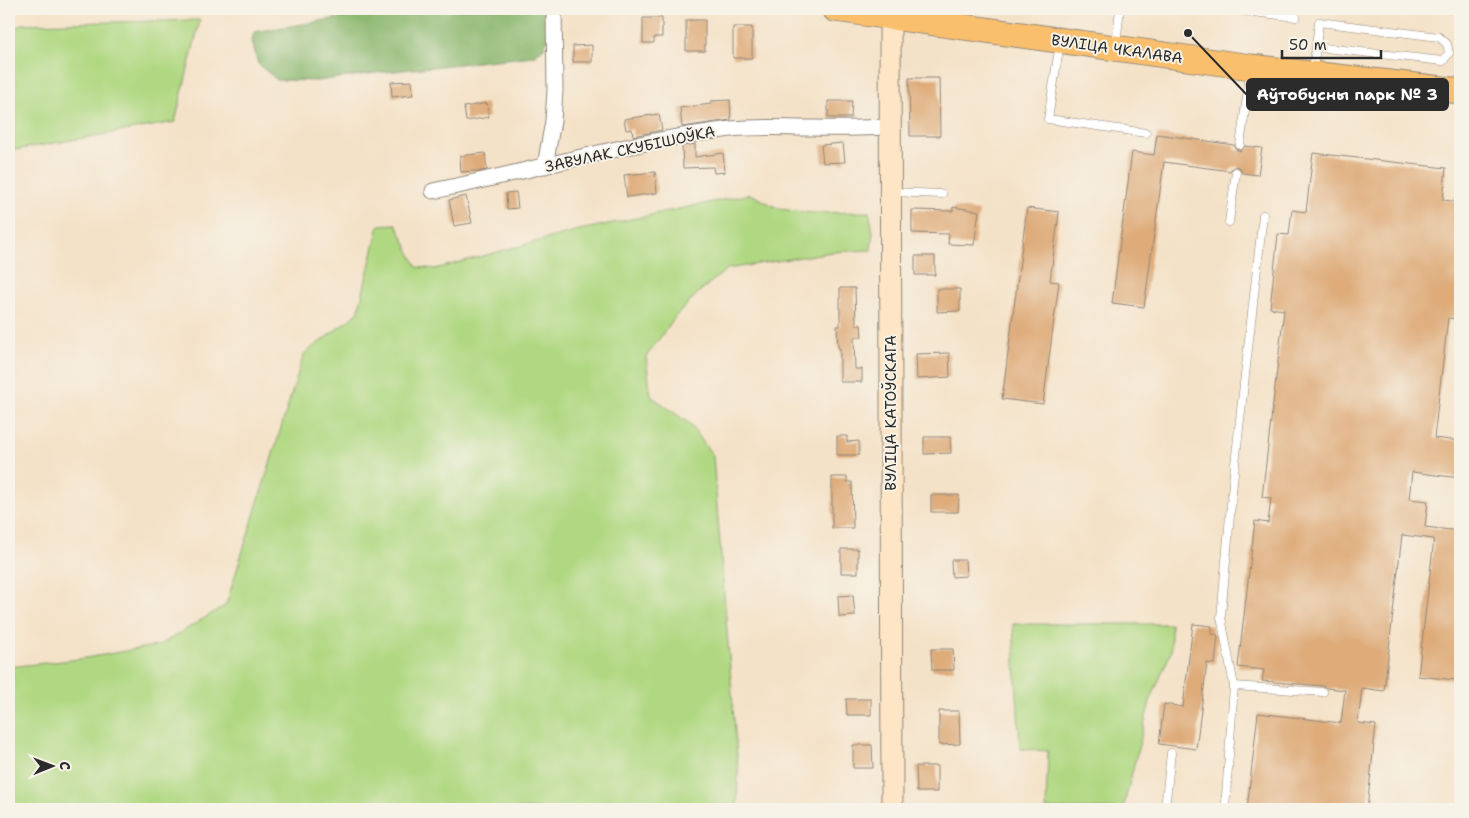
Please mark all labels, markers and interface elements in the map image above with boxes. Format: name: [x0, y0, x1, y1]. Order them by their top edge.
scale bar: [1282, 28, 1380, 60]
street label: ВУЛІЦА ЧКАЛАВА: [1050, 30, 1184, 68]
text: 50 m: [1289, 35, 1327, 55]
callout: Аўтобусны парк № 3: [1247, 79, 1448, 110]
text: Аўтобусны парк № 3: [1256, 84, 1438, 105]
street label: ЗАВУЛАК СКУБІШОЎКА: [543, 121, 717, 177]
street label: ВУЛІЦА КАТОЎСКАГА: [881, 335, 901, 491]
north arrow: [28, 740, 78, 790]
text: С: [56, 761, 74, 770]

